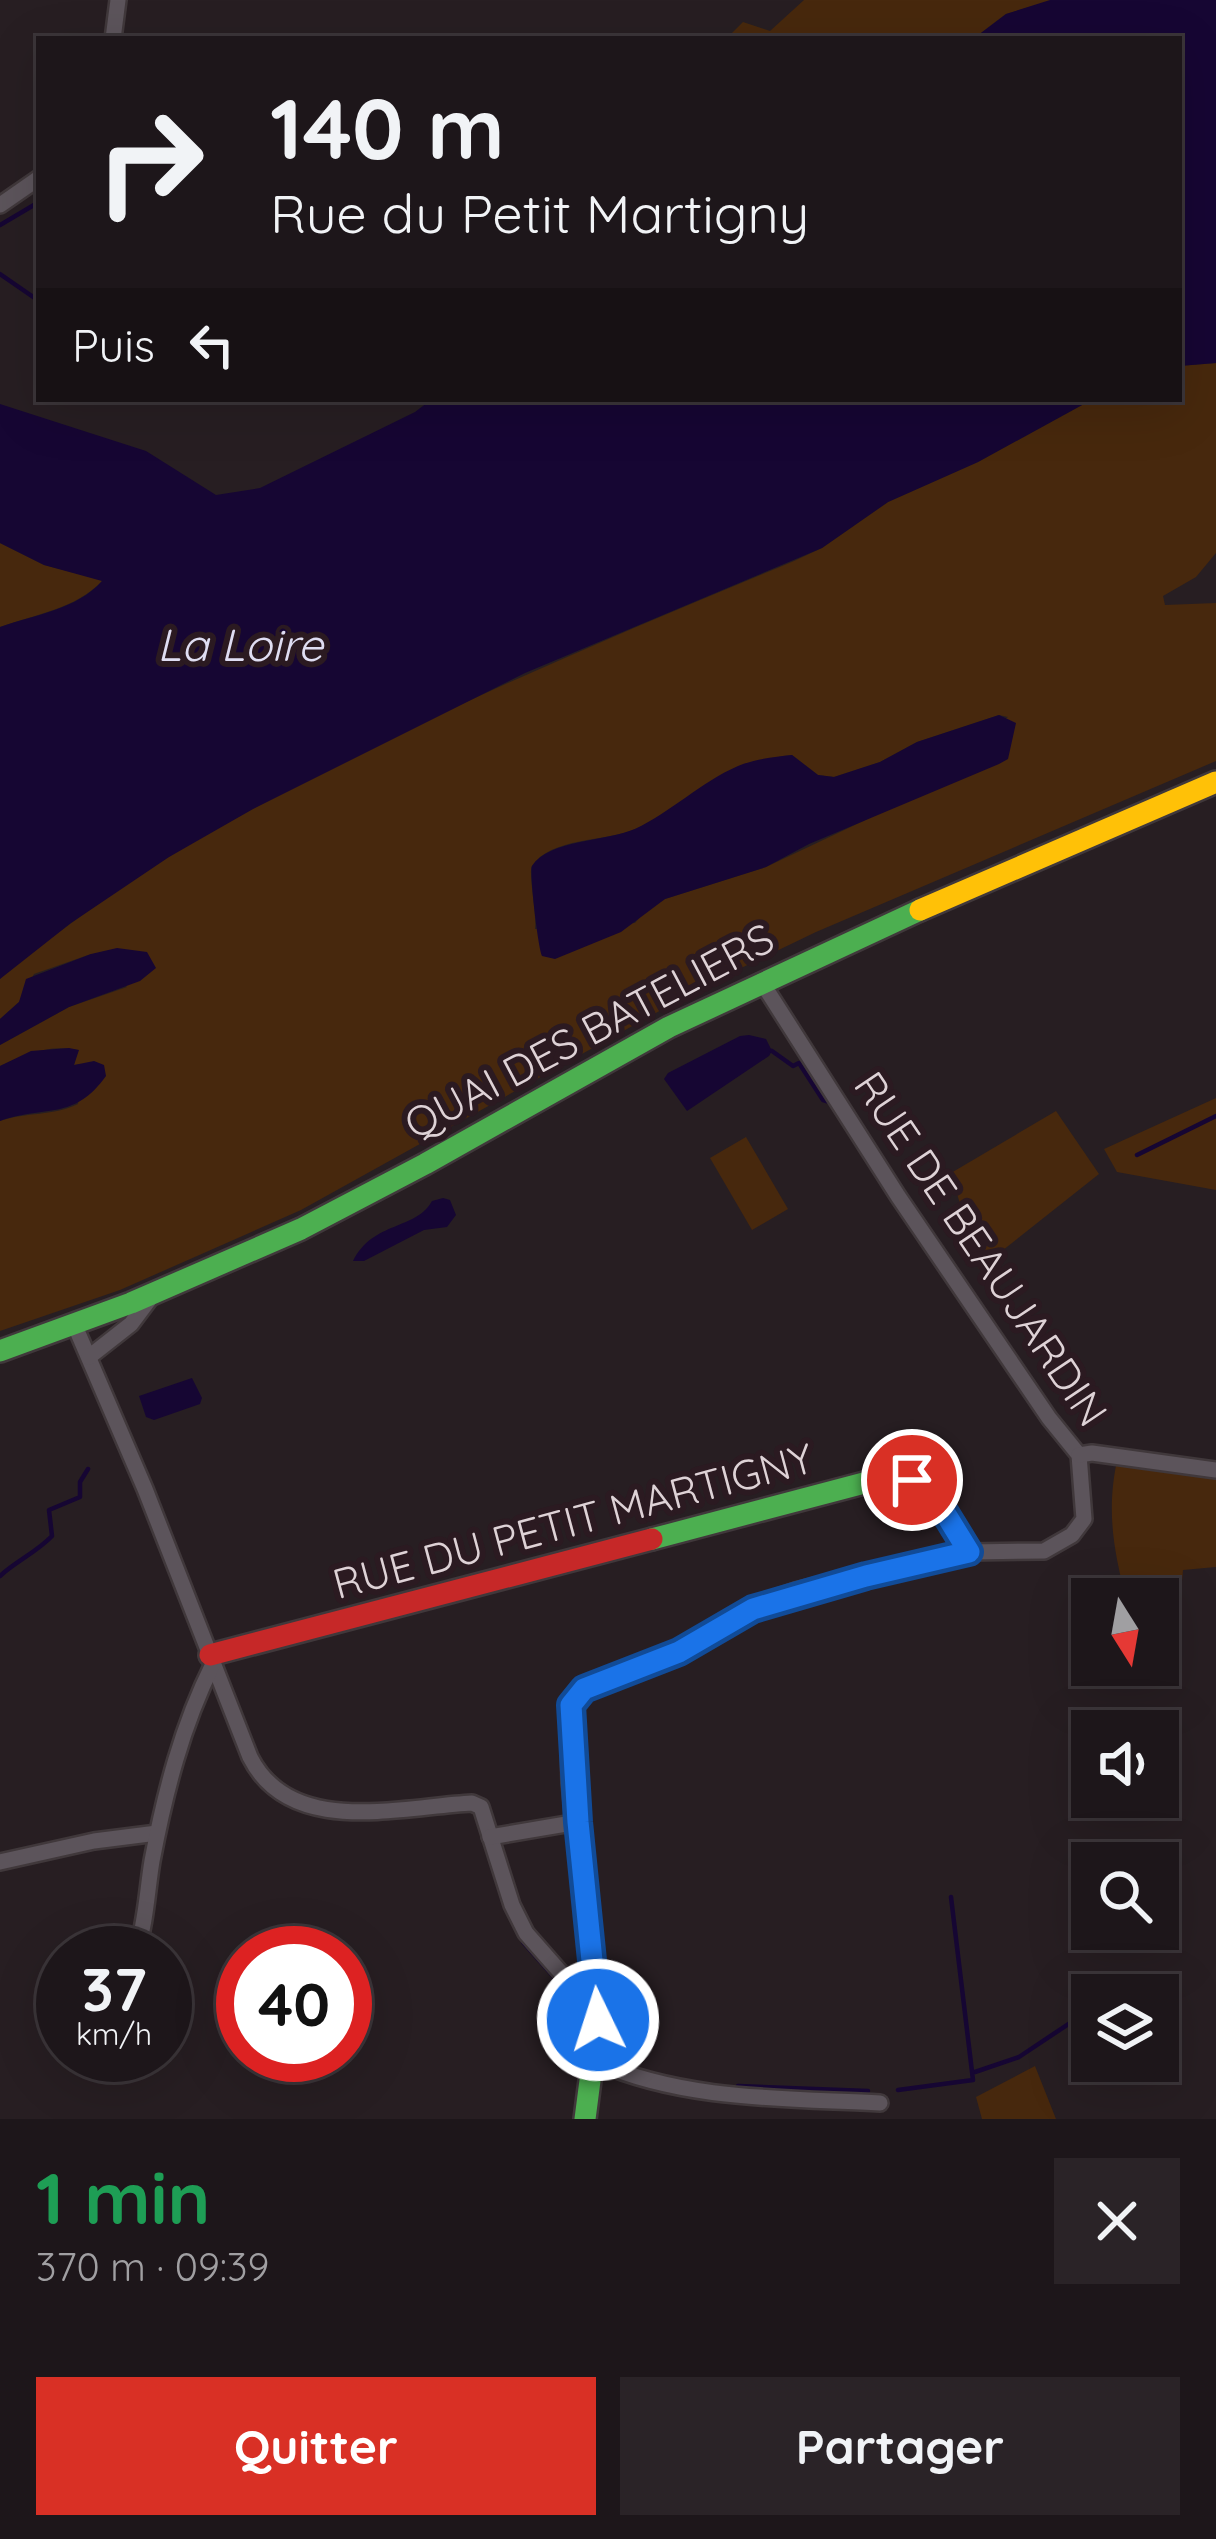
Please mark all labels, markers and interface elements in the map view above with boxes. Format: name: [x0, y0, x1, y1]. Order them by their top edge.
text: 140 m: [270, 75, 505, 180]
icon: right: [72, 84, 228, 240]
text: Rue du Petit Martigny: [270, 179, 809, 247]
icon: left: [179, 312, 245, 378]
text: Puis: [72, 317, 155, 373]
water label: La Loire: [157, 616, 325, 672]
street label: QUAI DES BATELIERS: [395, 911, 782, 1150]
street label: RUE DE BEAUJARDIN: [843, 1061, 1120, 1436]
pin: [861, 1429, 963, 1531]
street label: RUE DU PETIT MARTIGNY: [327, 1431, 819, 1610]
icon: arrive: [879, 1447, 945, 1513]
north arrow: [1071, 1578, 1179, 1686]
map controls: [1071, 1578, 1179, 2082]
button: sound: [1071, 1710, 1179, 1818]
button: search: [1071, 1842, 1179, 1950]
speed limit sign: 40: [216, 1926, 372, 2082]
text: 37: [81, 1951, 147, 2026]
position arrow: [535, 1957, 661, 2083]
button: layers: [1071, 1974, 1179, 2082]
text: km/h: [76, 2015, 152, 2053]
text: 1 min: [36, 2152, 210, 2242]
button: close: [1054, 2158, 1180, 2284]
text: 370 m · 09:39: [36, 2242, 269, 2291]
button: Quitter: [36, 2377, 596, 2515]
button: Partager: [620, 2377, 1180, 2515]

